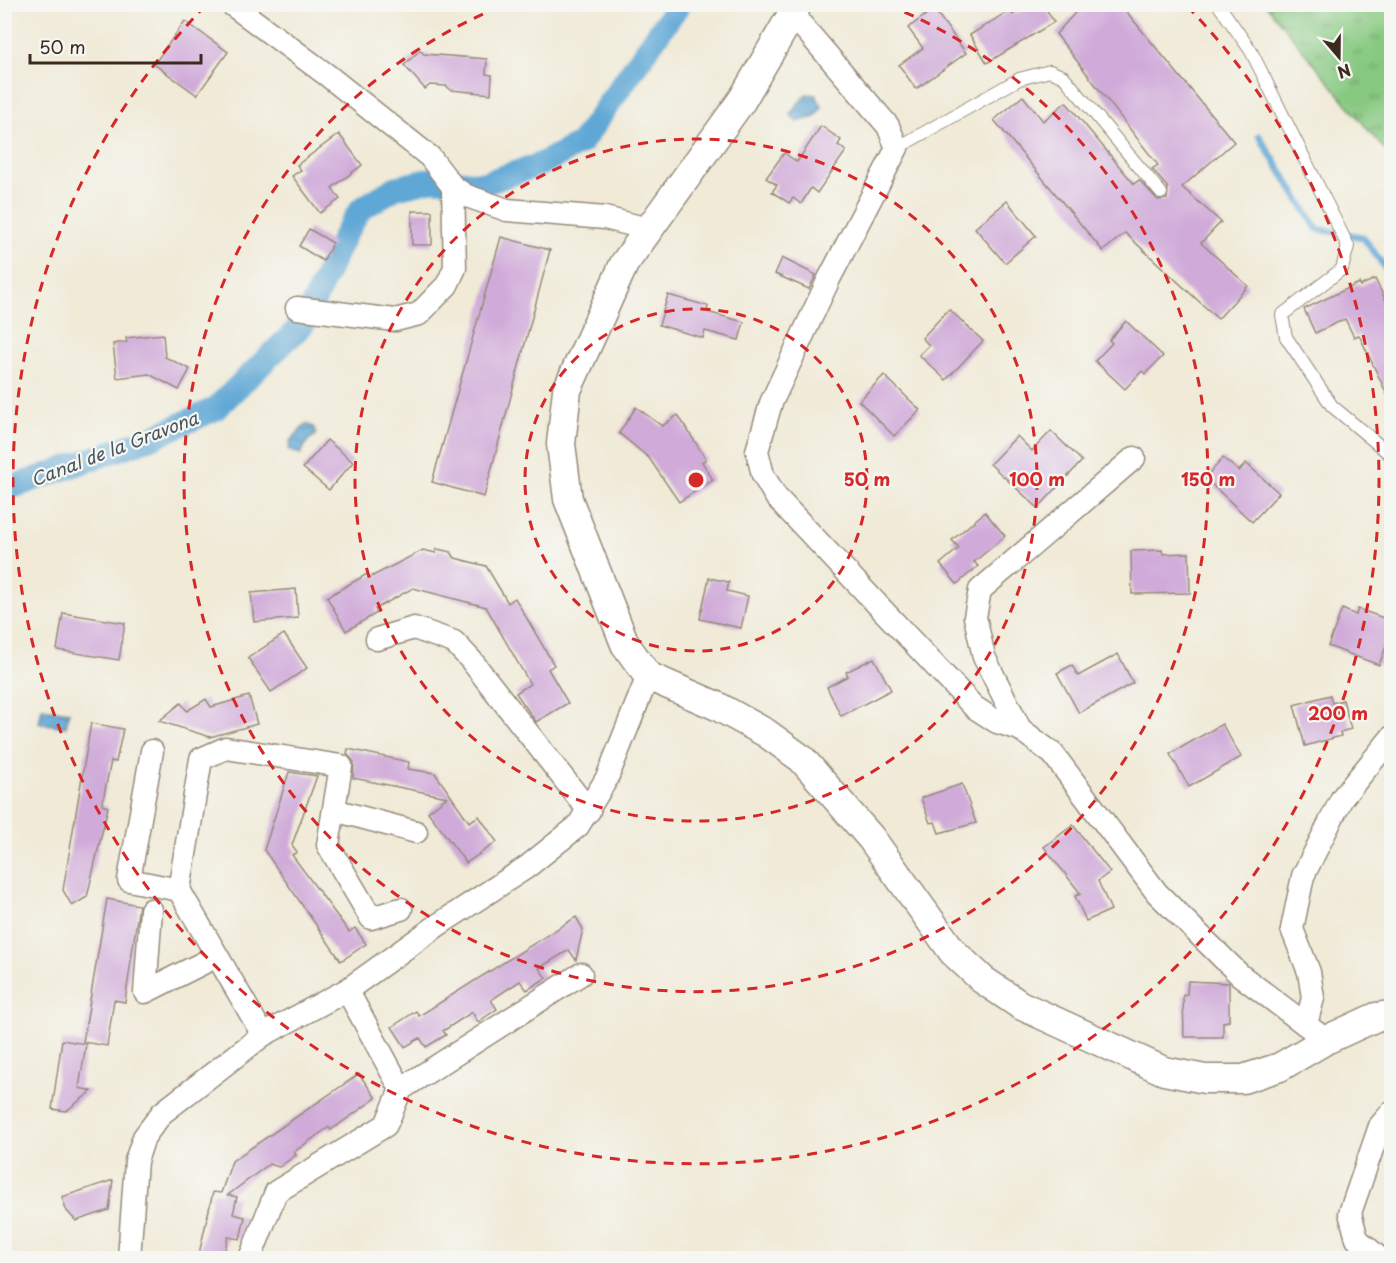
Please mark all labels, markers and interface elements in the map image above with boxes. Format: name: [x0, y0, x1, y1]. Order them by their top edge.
scale bar: [30, 27, 201, 65]
north arrow: [1309, 27, 1369, 87]
text: 50 m: [39, 33, 86, 60]
text: N: [1334, 59, 1355, 85]
water label: Canal de la Gravona: [27, 403, 203, 492]
text: 50 m: [844, 465, 890, 492]
text: 100 m: [1009, 465, 1065, 492]
text: 150 m: [1181, 465, 1235, 492]
centre of rings: [686, 470, 706, 490]
text: 200 m: [1308, 699, 1368, 726]

